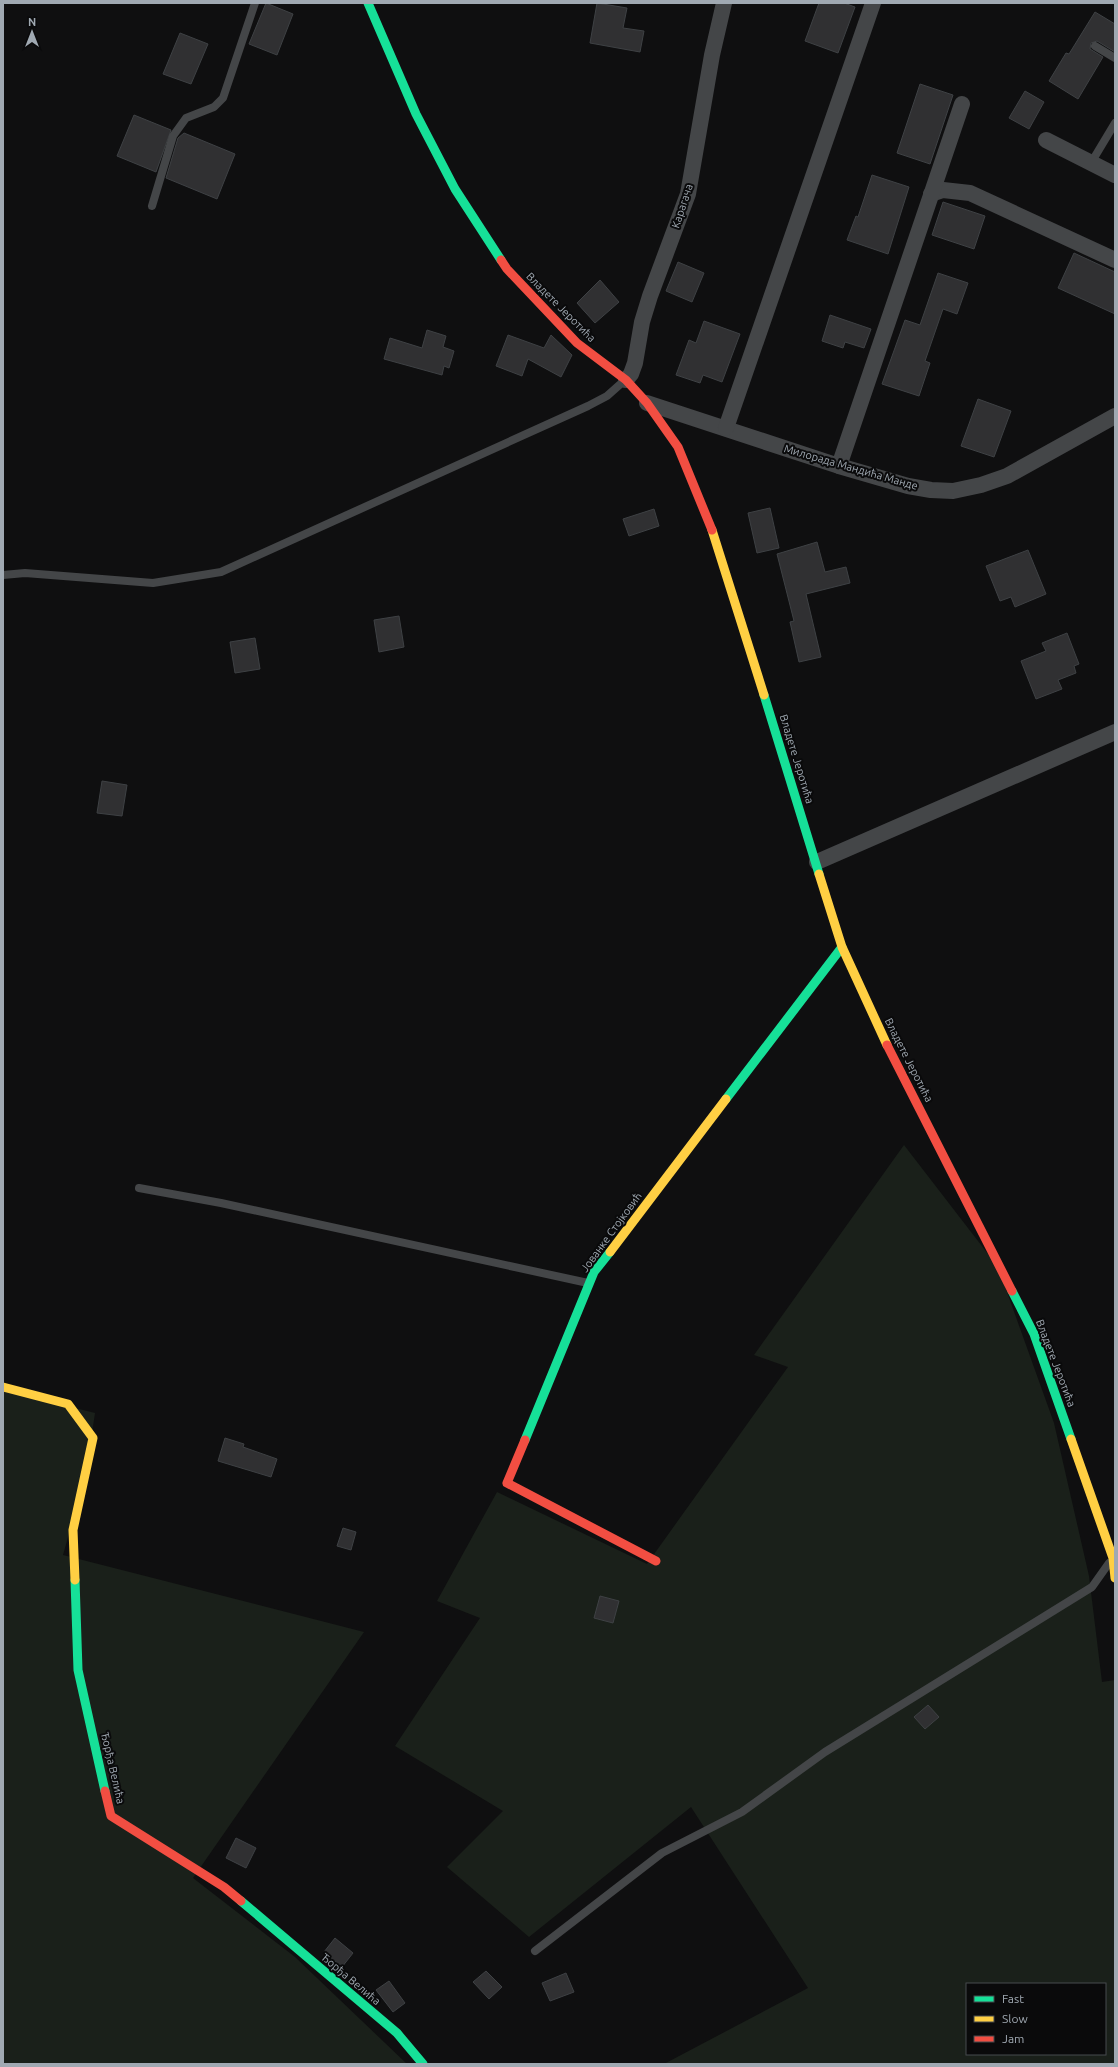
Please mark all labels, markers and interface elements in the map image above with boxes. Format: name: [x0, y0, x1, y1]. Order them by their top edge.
north arrow: [12, 12, 52, 52]
text: N: [28, 16, 36, 28]
street label: Карагача: [669, 182, 695, 230]
street label: Владете Јеротића: [524, 270, 598, 344]
street label: Милорада Мандића Манде: [783, 442, 919, 492]
street label: Владете Јеротића: [778, 713, 816, 805]
street label: Владете Јеротића: [883, 1016, 935, 1104]
street label: Јованке Стојковић: [578, 1190, 644, 1274]
street label: Владете Јеротића: [1034, 1318, 1078, 1408]
street label: Ђорђа Велића: [99, 1731, 127, 1805]
street label: Ђорђа Велића: [319, 1951, 383, 2007]
legend: [966, 1983, 1106, 2055]
text: Fast: [1002, 1992, 1024, 2005]
text: Slow: [1002, 2012, 1028, 2025]
text: Jam: [1002, 2032, 1024, 2045]

